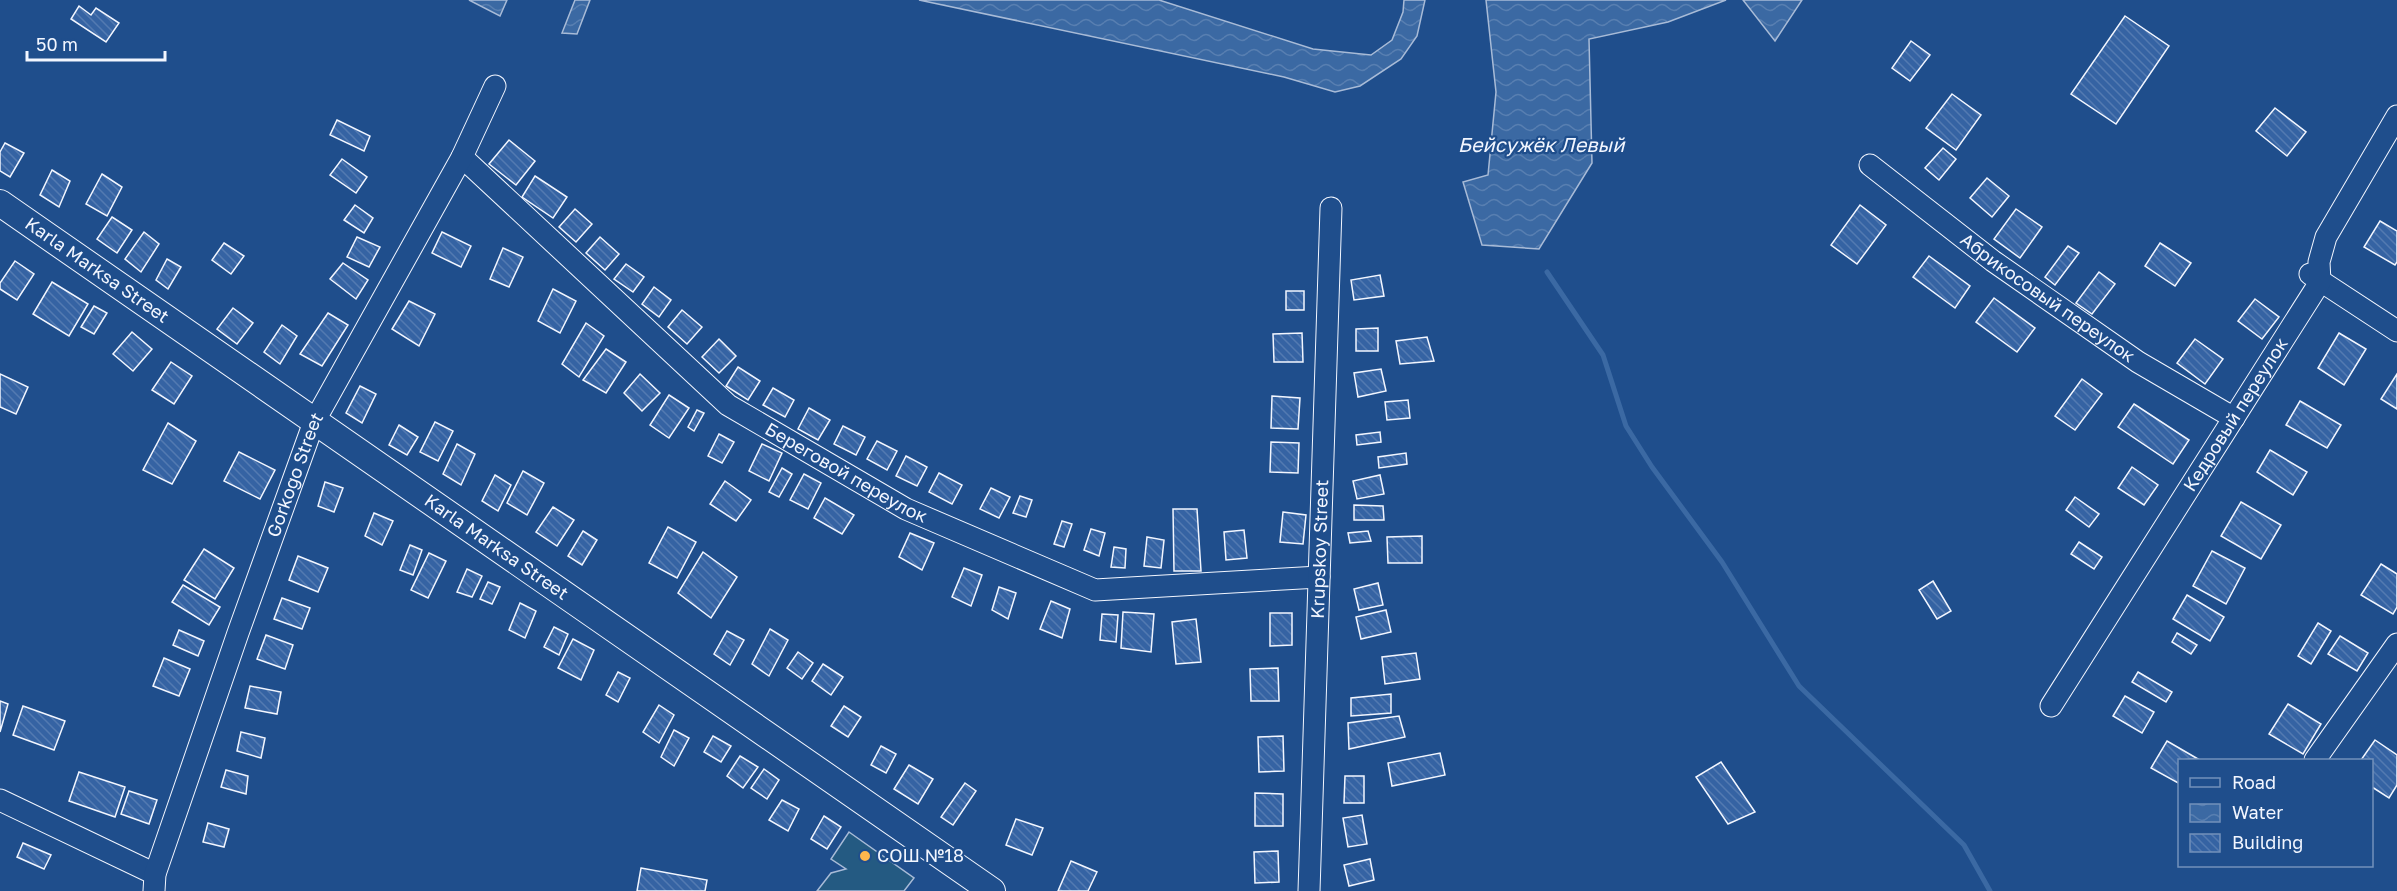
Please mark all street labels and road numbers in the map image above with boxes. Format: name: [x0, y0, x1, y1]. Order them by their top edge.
street label: Karla Marksa Street: [21, 212, 174, 327]
street label: Абрикосовый переулок: [1957, 228, 2140, 367]
street label: Кедровый переулок: [2178, 333, 2292, 495]
street label: Gorkogo Street: [261, 408, 327, 540]
street label: Береговой переулок: [762, 417, 931, 527]
street label: Krupskoy Street: [1306, 479, 1332, 619]
street label: Karla Marksa Street: [421, 489, 573, 604]

